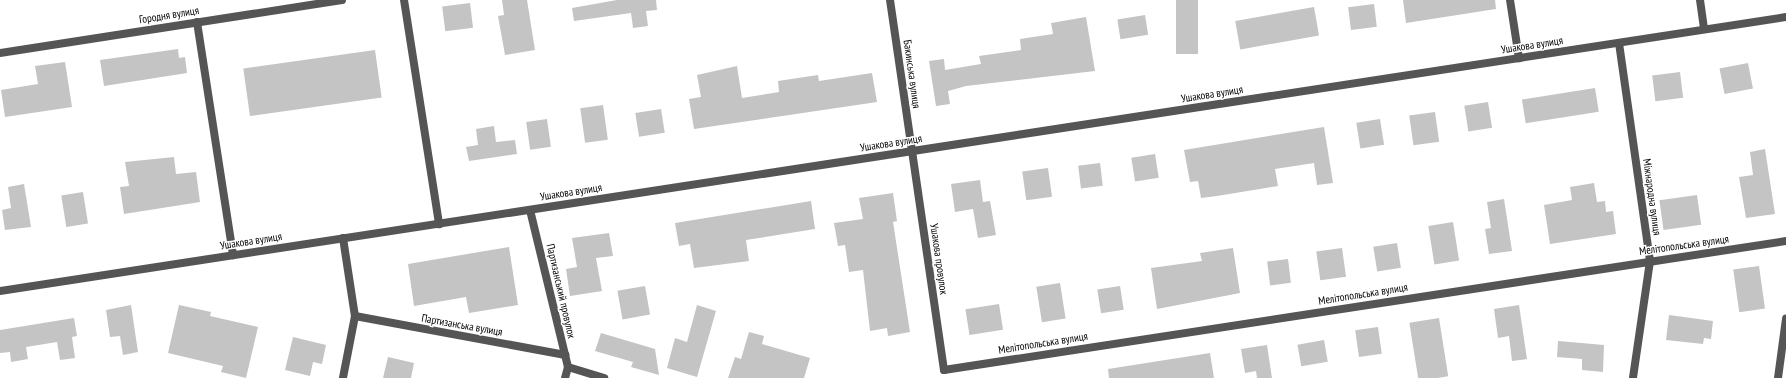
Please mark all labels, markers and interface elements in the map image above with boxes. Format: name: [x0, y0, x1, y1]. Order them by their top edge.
street label: Городня вулиця: [138, 4, 200, 26]
street label: Ушакова вулиця: [1500, 34, 1564, 56]
street label: Бакинська вулиця: [901, 39, 923, 109]
street label: Ушакова вулиця: [1180, 83, 1244, 105]
street label: Ушакова вулиця: [859, 132, 923, 154]
street label: Міжнародна вулиця: [1640, 158, 1664, 236]
street label: Ушакова вулиця: [539, 181, 603, 203]
street label: Ушакова провулок: [927, 223, 951, 295]
street label: Ушакова вулиця: [219, 230, 283, 252]
street label: Мелітопольська вулиця: [1638, 232, 1730, 258]
street label: Партизанський провулок: [544, 242, 578, 340]
street label: Мелітопольська вулиця: [1317, 280, 1409, 308]
street label: Партизанська вулиця: [420, 311, 504, 339]
street label: Мелітопольська вулиця: [997, 329, 1089, 357]

